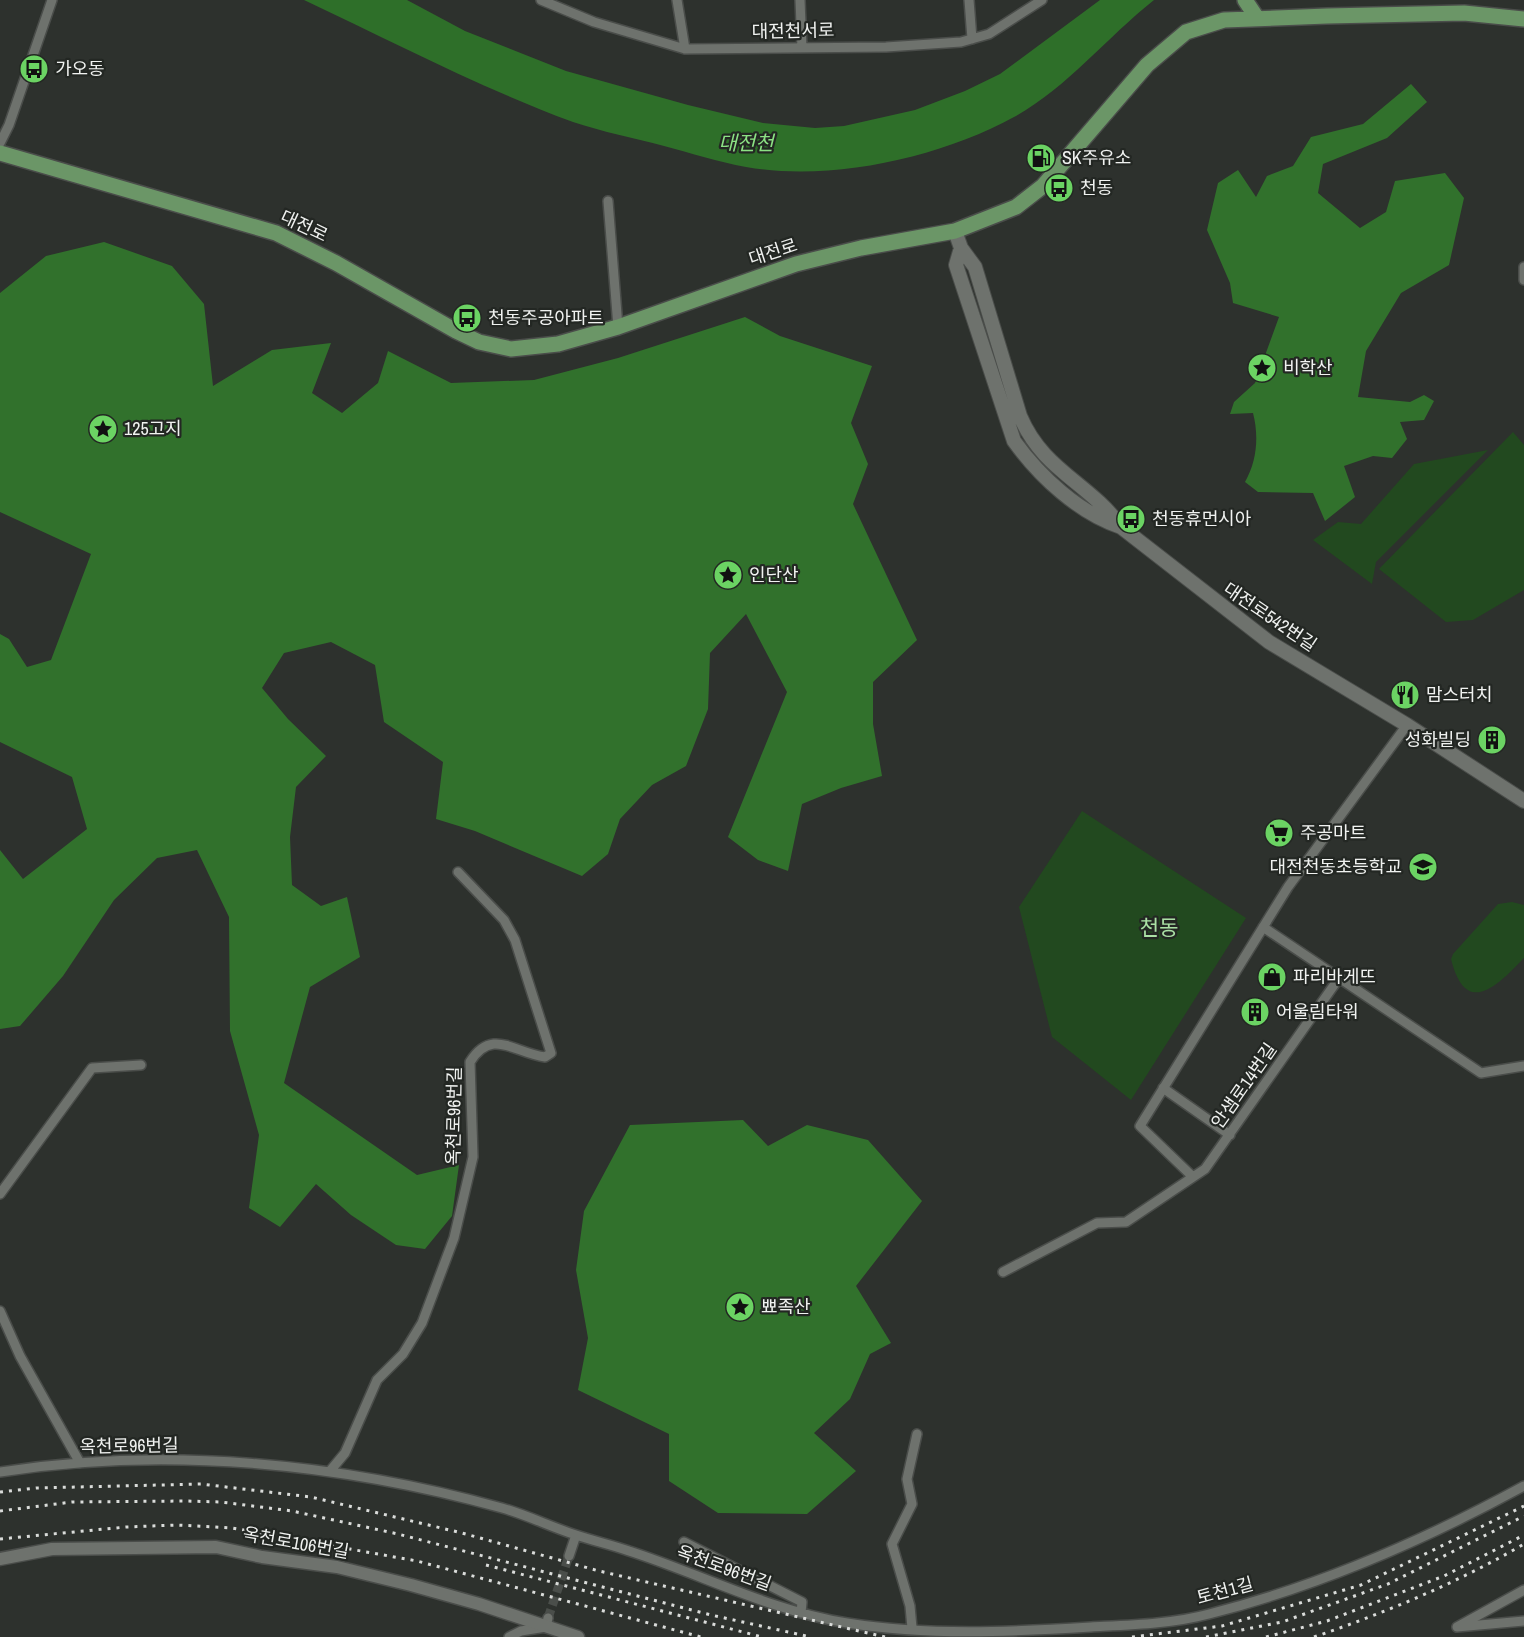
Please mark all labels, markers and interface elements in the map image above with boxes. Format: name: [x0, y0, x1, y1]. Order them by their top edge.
street label: 대전천서로: [751, 17, 835, 44]
bus stop icon: 가오동: [18, 53, 50, 85]
place label: 가오동: [55, 56, 105, 81]
water label: 대전천: [718, 129, 776, 156]
fuel station icon: SK주유소: [1025, 142, 1057, 174]
place label: SK주유소: [1062, 145, 1131, 170]
bus stop icon: 천동: [1043, 172, 1075, 204]
place label: 천동: [1080, 175, 1113, 200]
street label: 대전로: [276, 204, 332, 247]
street label: 대전로: [745, 232, 800, 271]
bus stop icon: 천동주공아파트: [451, 302, 483, 334]
place label: 천동주공아파트: [488, 305, 604, 330]
place icon: 비학산: [1246, 352, 1278, 384]
place label: 비학산: [1283, 355, 1333, 380]
place icon: 125고지: [87, 413, 119, 445]
place label: 125고지: [124, 416, 182, 441]
bus stop icon: 천동휴먼시아: [1115, 503, 1147, 535]
place label: 천동휴먼시아: [1152, 506, 1252, 531]
place icon: 인단산: [712, 559, 744, 591]
place label: 인단산: [749, 562, 799, 587]
street label: 대전로542번길: [1219, 576, 1322, 657]
restaurant icon: 맘스터치: [1389, 679, 1421, 711]
place label: 맘스터치: [1426, 682, 1492, 707]
building icon: 성화빌딩: [1476, 724, 1508, 756]
place label: 성화빌딩: [1405, 727, 1471, 752]
supermarket icon: 주공마트: [1263, 817, 1295, 849]
place label: 주공마트: [1300, 820, 1366, 845]
school or university icon: 대전천동초등학교: [1407, 851, 1439, 883]
place label: 대전천동초등학교: [1270, 854, 1402, 879]
district label: 천동: [1140, 913, 1178, 942]
shop icon: 파리바게뜨: [1256, 961, 1288, 993]
place label: 파리바게뜨: [1293, 964, 1376, 989]
building icon: 어울림타워: [1239, 996, 1271, 1028]
place label: 어울림타워: [1276, 999, 1359, 1024]
street label: 안샘로14번길: [1205, 1038, 1282, 1134]
street label: 옥천로96번길: [440, 1066, 467, 1166]
place icon: 뾰족산: [724, 1291, 756, 1323]
place label: 뾰족산: [761, 1294, 811, 1319]
street label: 옥천로96번길: [79, 1432, 179, 1459]
street label: 옥천로106번길: [241, 1521, 351, 1564]
street label: 옥천로96번길: [673, 1539, 775, 1596]
street label: 토천1길: [1194, 1571, 1256, 1610]

